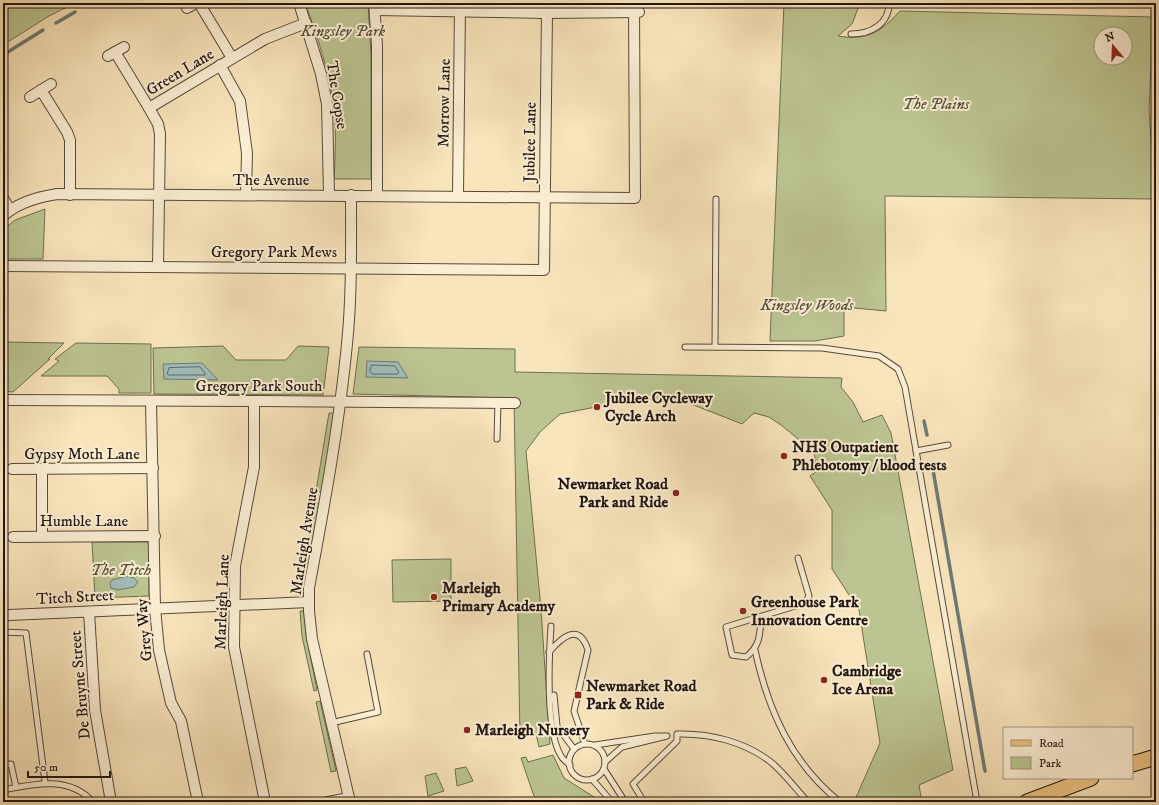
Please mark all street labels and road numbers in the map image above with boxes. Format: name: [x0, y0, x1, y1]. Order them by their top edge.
street label: Green Lane: [143, 44, 218, 100]
street label: Morrow Lane: [433, 58, 455, 148]
street label: The Copse: [322, 59, 352, 131]
street label: Jubilee Lane: [519, 101, 541, 184]
street label: The Avenue: [233, 170, 310, 190]
street label: Gregory Park Mews: [211, 242, 337, 262]
street label: Gregory Park South: [196, 376, 323, 396]
street label: Gypsy Moth Lane: [24, 444, 140, 464]
street label: Marleigh Avenue: [286, 485, 322, 596]
street label: Humble Lane: [40, 511, 129, 531]
street label: Marleigh Lane: [210, 553, 234, 650]
street label: Titch Street: [36, 585, 114, 609]
street label: Grey Way: [131, 597, 157, 662]
street label: De Bruyne Street: [65, 630, 95, 740]

